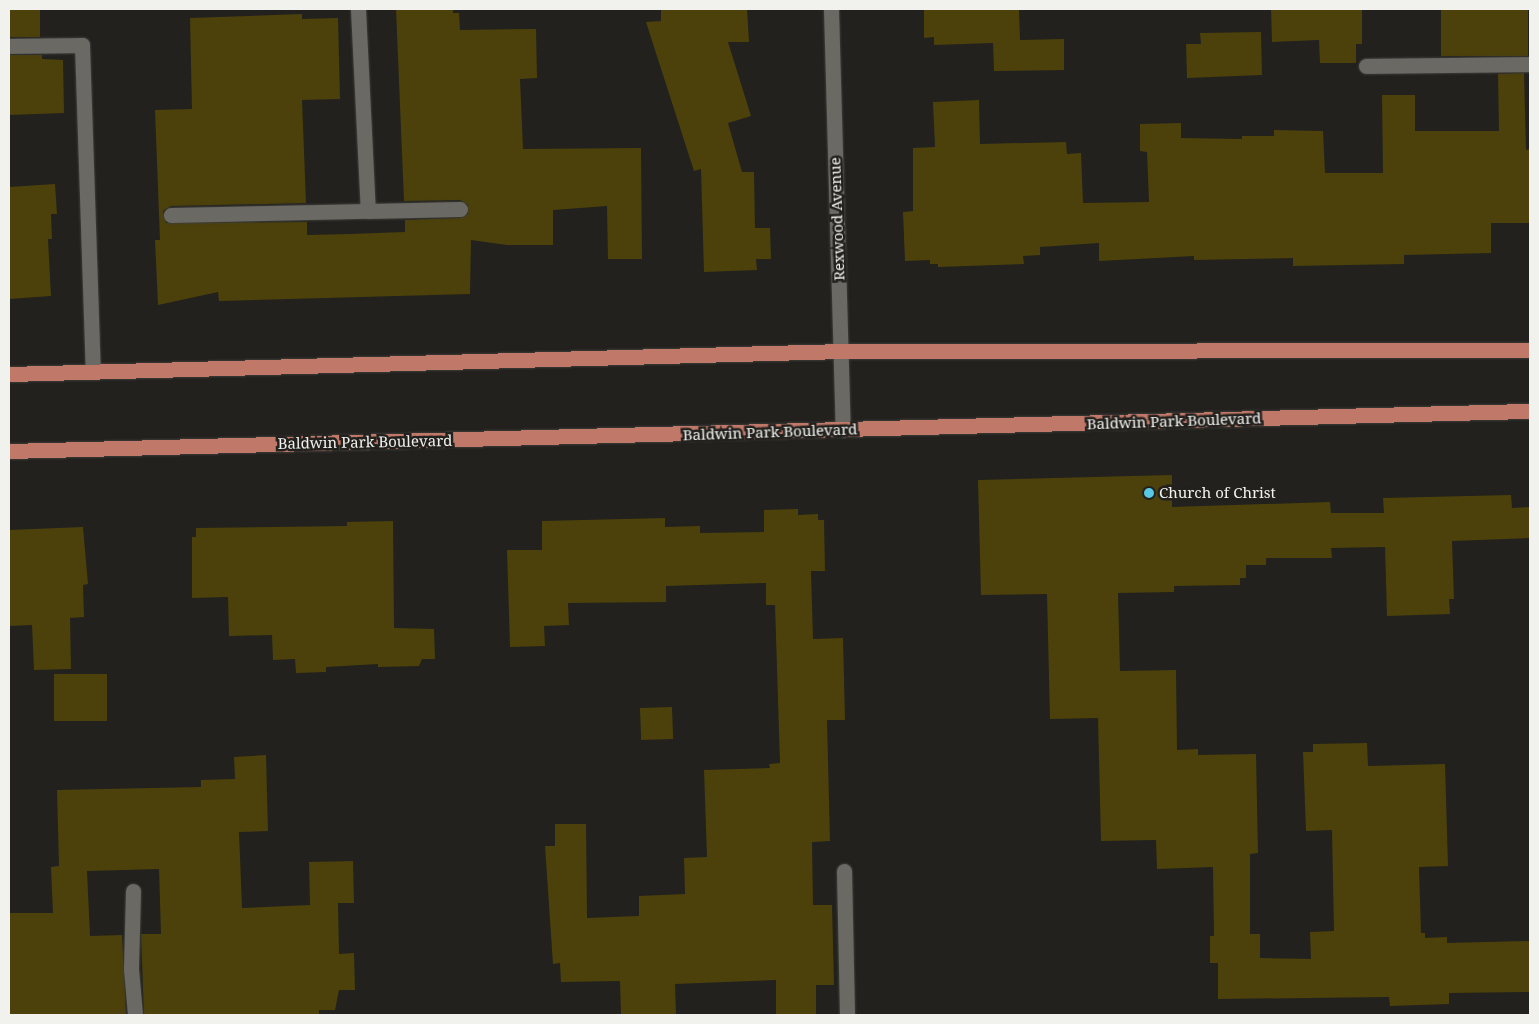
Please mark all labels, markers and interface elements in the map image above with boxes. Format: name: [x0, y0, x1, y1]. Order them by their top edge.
street label: Rexwood Avenue: [826, 157, 848, 281]
street label: Baldwin Park Boulevard: [1086, 409, 1262, 433]
street label: Baldwin Park Boulevard: [682, 420, 858, 444]
street label: Baldwin Park Boulevard: [277, 431, 453, 453]
place label: Church of Christ: [1159, 484, 1276, 502]
marker: Church of Christ: [1143, 487, 1155, 499]

